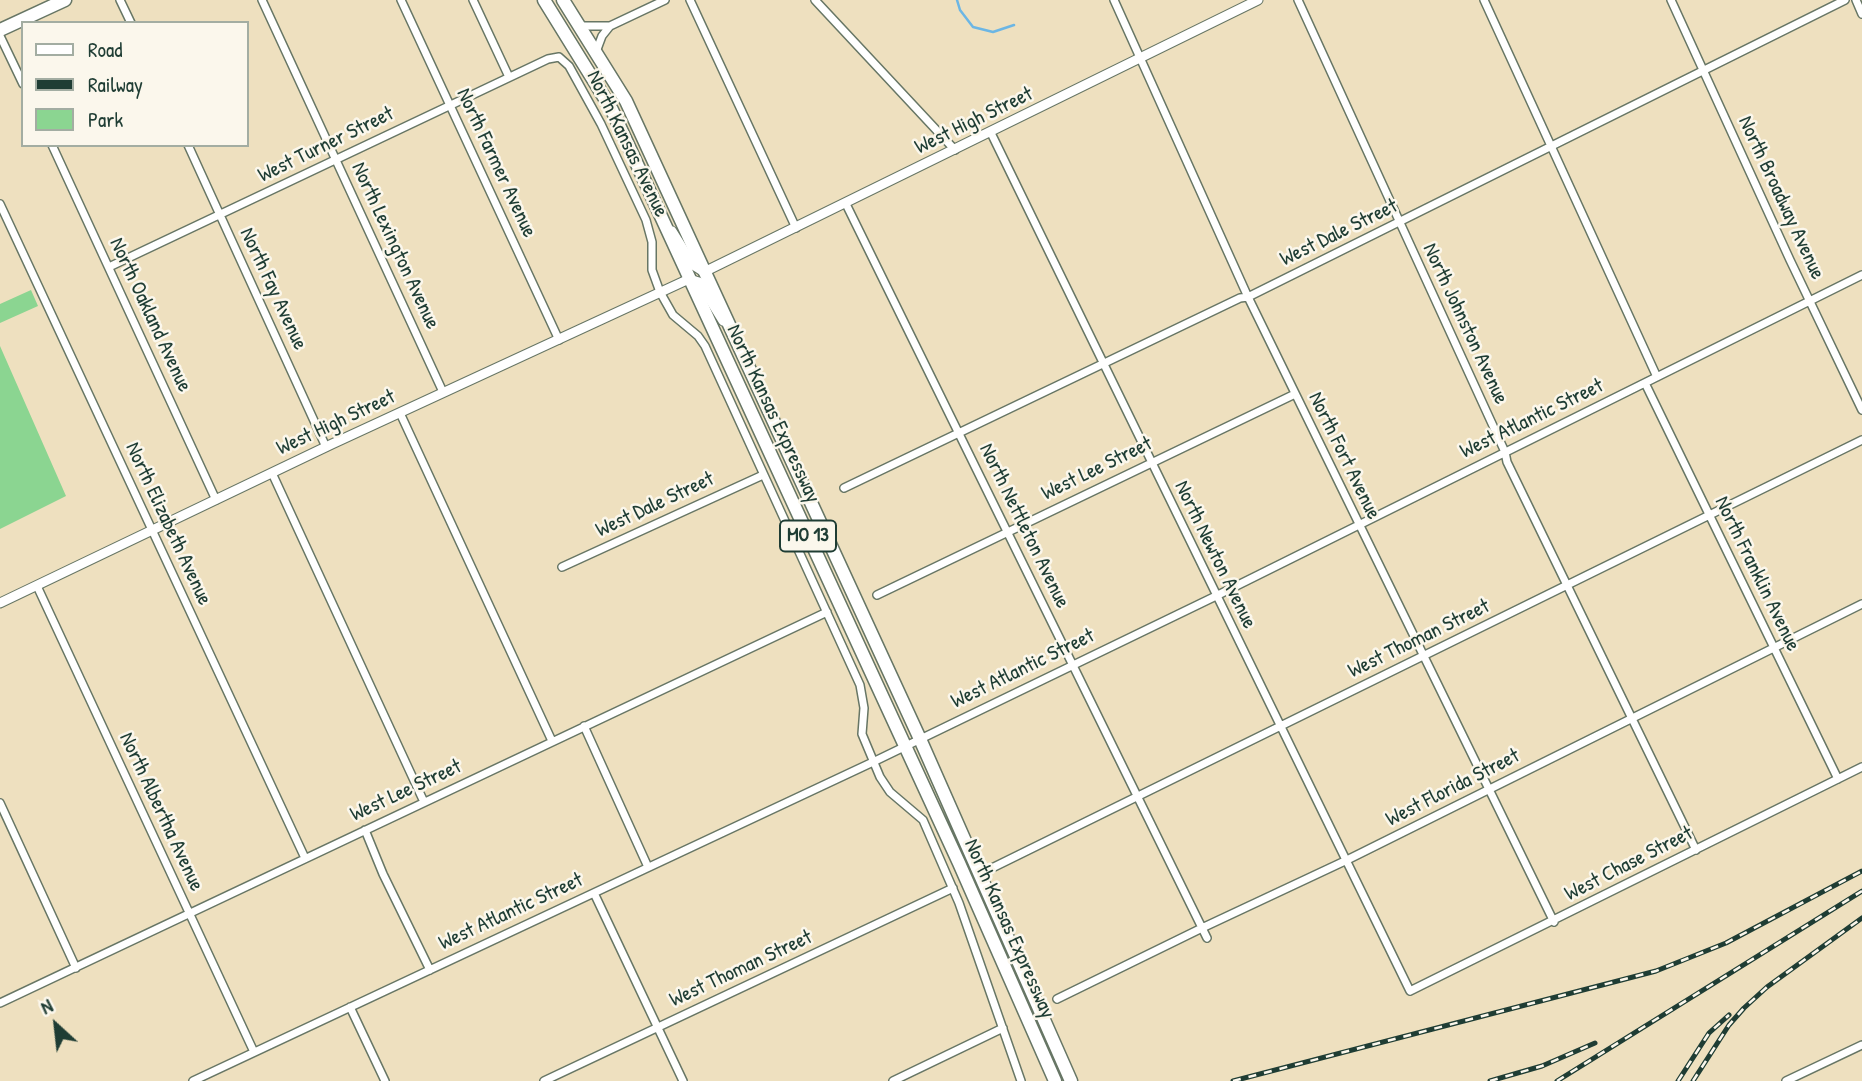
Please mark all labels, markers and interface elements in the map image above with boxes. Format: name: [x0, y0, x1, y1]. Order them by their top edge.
legend: [21, 21, 248, 147]
text: Road: [88, 35, 122, 64]
street label: North Kansas Avenue: [581, 67, 673, 221]
text: Railway: [88, 70, 143, 99]
street label: West High Street: [911, 82, 1037, 160]
street label: North Farmer Avenue: [450, 84, 542, 242]
street label: West Turner Street: [254, 101, 398, 189]
text: Park: [88, 105, 123, 134]
street label: North Broadway Avenue: [1732, 112, 1830, 284]
street label: North Lexington Avenue: [345, 159, 445, 333]
street label: West Dale Street: [1276, 194, 1402, 272]
street label: North Fay Avenue: [234, 224, 312, 354]
street label: North Oakland Avenue: [103, 234, 197, 396]
street label: North Johnston Avenue: [1417, 240, 1513, 408]
street label: North Kansas Expressway: [721, 321, 825, 507]
street label: West Atlantic Street: [1456, 373, 1608, 465]
street label: West High Street: [273, 385, 399, 461]
street label: North Fort Avenue: [1302, 388, 1386, 524]
street label: West Lee Street: [1038, 431, 1156, 507]
street label: North Elizabeth Avenue: [119, 439, 217, 609]
street label: North Nettleton Avenue: [973, 440, 1075, 612]
street label: West Dale Street: [592, 467, 718, 543]
street label: North Newton Avenue: [1168, 477, 1262, 633]
street label: North Franklin Avenue: [1709, 493, 1805, 655]
road number: MO 13: [780, 520, 836, 552]
street label: West Thoman Street: [1344, 594, 1494, 684]
street label: West Atlantic Street: [947, 623, 1099, 715]
street label: North Albertha Avenue: [113, 729, 209, 895]
street label: West Florida Street: [1382, 744, 1524, 832]
street label: West Lee Street: [346, 754, 466, 828]
street label: West Chase Street: [1561, 821, 1697, 907]
street label: North Kansas Expressway: [958, 835, 1060, 1023]
street label: West Atlantic Street: [435, 868, 587, 956]
street label: West Thoman Street: [666, 925, 816, 1013]
north arrow: [21, 990, 91, 1060]
text: N: [36, 992, 57, 1020]

